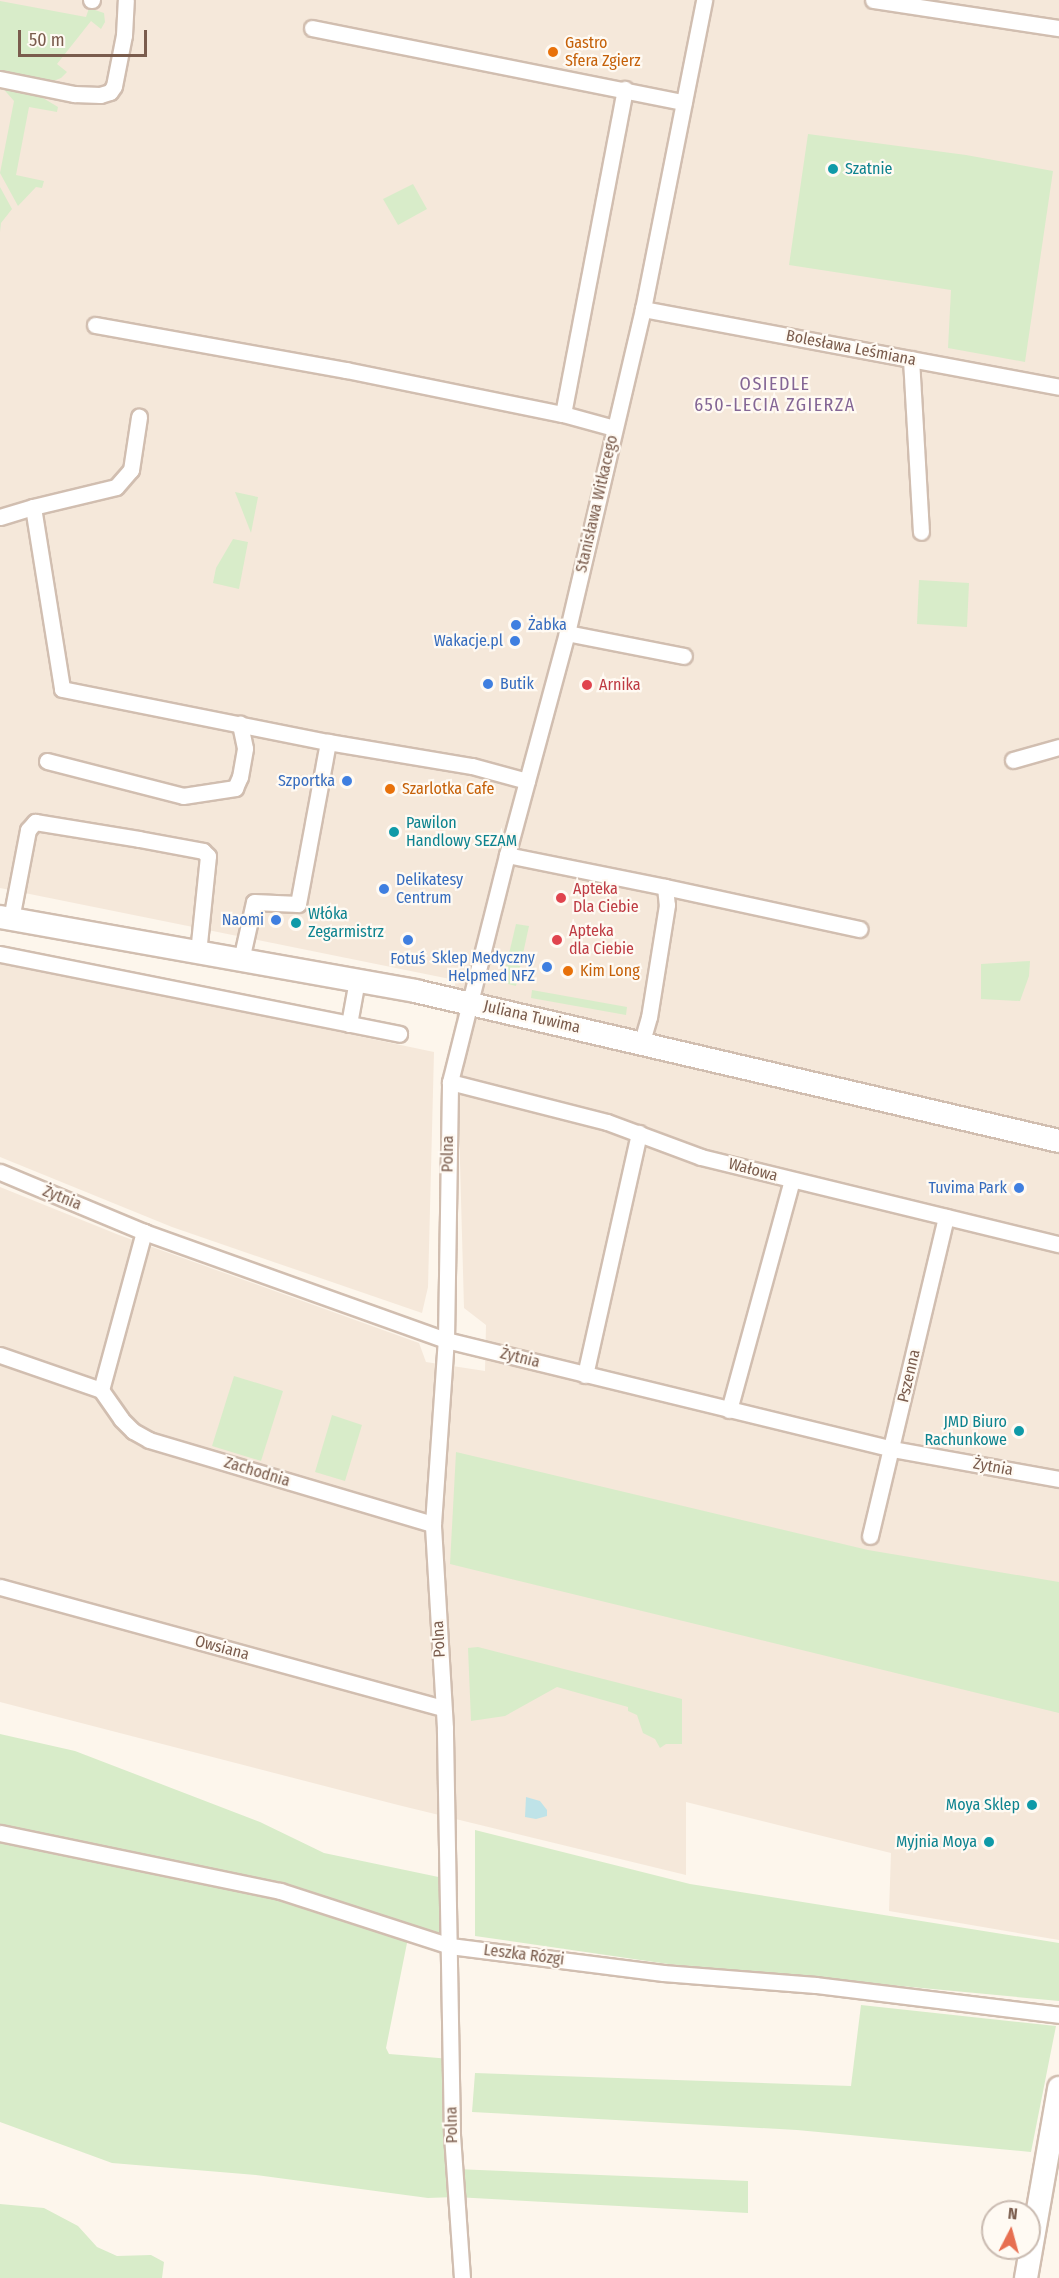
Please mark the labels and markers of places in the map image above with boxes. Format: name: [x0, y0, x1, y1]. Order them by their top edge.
place label: Gastro Sfera Zgierz: [565, 33, 640, 71]
marker: Gastro Sfera Zgierz: [546, 45, 560, 59]
place label: Szatnie: [845, 159, 892, 179]
marker: Szatnie: [826, 162, 840, 176]
place label: Żabka: [528, 615, 567, 635]
marker: Żabka: [509, 618, 523, 632]
place label: Wakacje.pl: [434, 631, 503, 651]
marker: Wakacje.pl: [508, 634, 522, 648]
place label: Butik: [500, 674, 534, 694]
place label: Arnika: [599, 675, 641, 695]
marker: Butik: [481, 677, 495, 691]
marker: Arnika: [580, 678, 594, 692]
place label: Szportka: [278, 771, 335, 791]
marker: Szportka: [340, 774, 354, 788]
place label: Szarlotka Cafe: [402, 779, 494, 799]
marker: Szarlotka Cafe: [383, 782, 397, 796]
place label: Pawilon Handlowy SEZAM: [406, 813, 517, 851]
marker: Pawilon Handlowy SEZAM: [387, 825, 401, 839]
place label: Delikatesy Centrum: [396, 870, 463, 908]
place label: Apteka Dla Ciebie: [573, 879, 639, 917]
marker: Delikatesy Centrum: [377, 882, 391, 896]
marker: Apteka Dla Ciebie: [554, 891, 568, 905]
place label: Włóka Zegarmistrz: [308, 904, 384, 942]
place label: Naomi: [222, 910, 264, 930]
marker: Naomi: [269, 913, 283, 927]
marker: Włóka Zegarmistrz: [289, 916, 303, 930]
place label: Apteka dla Ciebie: [569, 921, 634, 959]
marker: Fotuś: [401, 933, 415, 947]
marker: Apteka dla Ciebie: [550, 933, 564, 947]
place label: Sklep Medyczny Helpmed NFZ: [432, 948, 535, 986]
place label: Fotuś: [390, 949, 426, 969]
marker: Sklep Medyczny Helpmed NFZ: [540, 960, 554, 974]
place label: Kim Long: [580, 961, 640, 981]
marker: Kim Long: [561, 964, 575, 978]
place label: Tuvima Park: [928, 1178, 1007, 1198]
marker: Tuvima Park: [1012, 1181, 1026, 1195]
place label: JMD Biuro Rachunkowe: [924, 1412, 1007, 1450]
marker: JMD Biuro Rachunkowe: [1012, 1424, 1026, 1438]
place label: Moya Sklep: [946, 1795, 1020, 1815]
marker: Moya Sklep: [1025, 1798, 1039, 1812]
place label: Myjnia Moya: [896, 1832, 977, 1852]
marker: Myjnia Moya: [982, 1835, 996, 1849]

